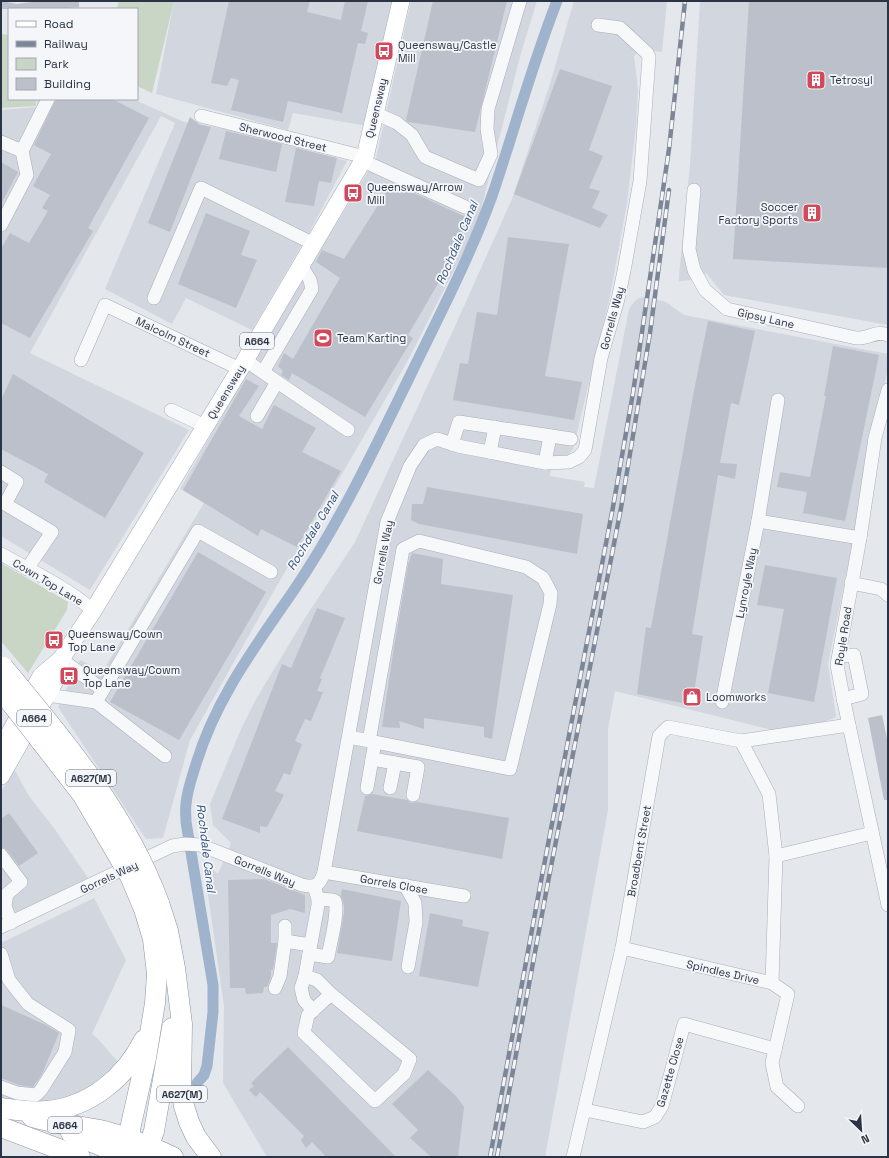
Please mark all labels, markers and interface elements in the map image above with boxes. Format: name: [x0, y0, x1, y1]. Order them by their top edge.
legend: [8, 8, 138, 100]
text: Road: [44, 16, 73, 32]
text: Railway: [44, 36, 88, 52]
place label: Queensway/Castle Mill: [398, 38, 497, 65]
bus stop icon: Queensway/Castle Mill: [373, 40, 395, 62]
text: Park: [44, 56, 69, 72]
building icon: Tetrosyl: [805, 69, 827, 91]
place label: Tetrosyl: [830, 73, 873, 87]
text: Building: [44, 76, 91, 92]
street label: Queensway: [362, 77, 390, 139]
street label: Sherwood Street: [238, 119, 328, 155]
place label: Queensway/Arrow Mill: [367, 180, 463, 207]
bus stop icon: Queensway/Arrow Mill: [342, 182, 364, 204]
water label: Rochdale Canal: [432, 197, 483, 287]
place label: Soccer Factory Sports: [719, 200, 798, 227]
building icon: Soccer Factory Sports: [801, 202, 823, 224]
street label: Gorrells Way: [597, 285, 627, 351]
street label: Gipsy Lane: [736, 305, 796, 331]
street label: Malcolm Street: [134, 314, 212, 360]
sports icon: Team Karting: [312, 327, 334, 349]
place label: Team Karting: [337, 331, 406, 345]
road number: A664: [240, 333, 274, 349]
street label: Queensway: [204, 362, 248, 422]
water label: Rochdale Canal: [283, 487, 344, 573]
street label: Gorrells Way: [370, 519, 396, 585]
street label: Lynroyle Way: [732, 547, 760, 619]
street label: Cown Top Lane: [10, 556, 86, 608]
street label: Royle Road: [831, 606, 855, 666]
place label: Queensway/Cown Top Lane: [68, 627, 163, 654]
bus stop icon: Queensway/Cown Top Lane: [43, 629, 65, 651]
place label: Queensway/Cowm Top Lane: [83, 663, 180, 690]
bus stop icon: Queensway/Cowm Top Lane: [58, 665, 80, 687]
shop icon: Loomworks: [681, 686, 703, 708]
place label: Loomworks: [706, 690, 766, 704]
road number: A664: [17, 710, 51, 726]
road number: A627(M): [66, 770, 116, 786]
water label: Rochdale Canal: [193, 803, 220, 895]
street label: Broadbent Street: [624, 804, 654, 898]
street label: Gorrells Way: [232, 852, 298, 890]
street label: Gorrels Way: [78, 857, 140, 897]
street label: Gorrels Close: [359, 871, 429, 897]
street label: Spindles Drive: [685, 957, 761, 987]
street label: Gazette Close: [653, 1035, 687, 1109]
road number: A627(M): [157, 1086, 207, 1102]
north arrow: [841, 1110, 881, 1150]
road number: A664: [48, 1117, 82, 1133]
text: N: [859, 1131, 872, 1147]

